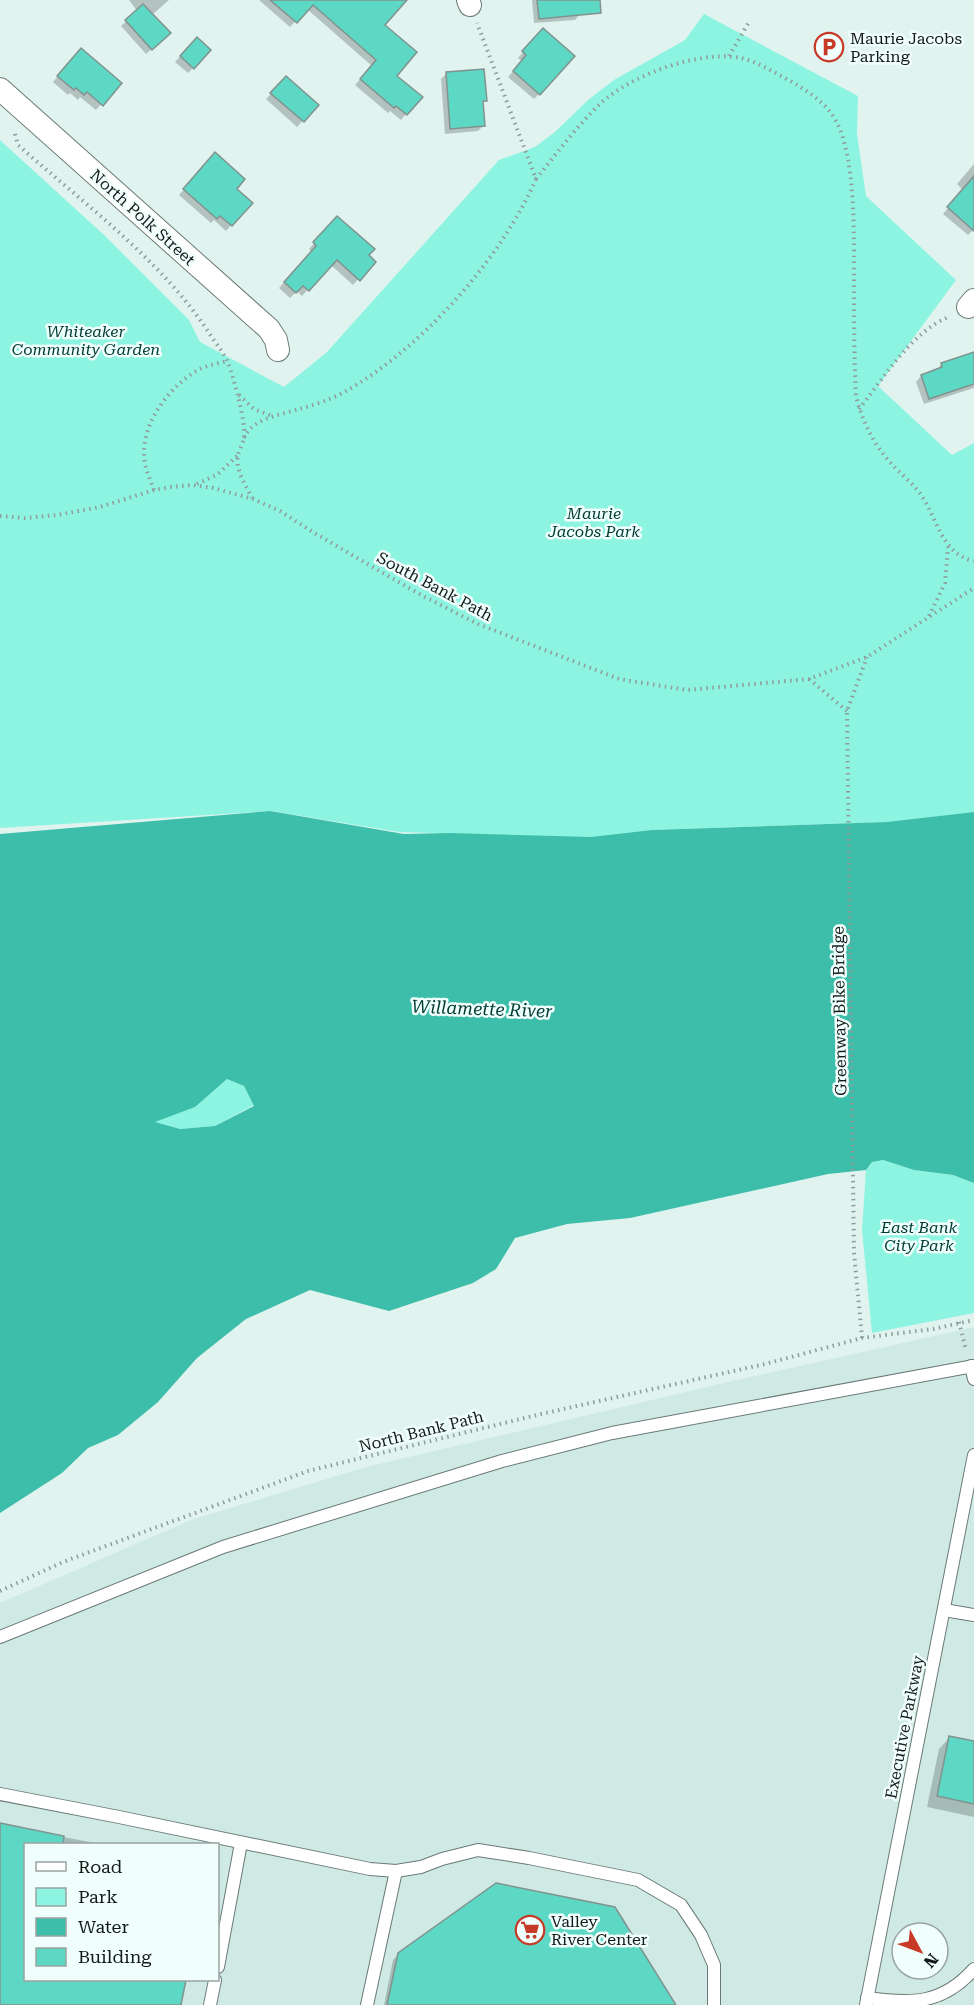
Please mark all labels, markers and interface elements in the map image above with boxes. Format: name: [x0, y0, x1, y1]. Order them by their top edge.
place label: Maurie Jacobs Parking: [850, 29, 962, 66]
parking icon: Maurie Jacobs Parking: [813, 31, 845, 63]
street label: North Polk Street: [86, 165, 199, 269]
park label: Whiteaker Community Garden: [12, 322, 160, 359]
park label: Maurie Jacobs Park: [547, 504, 640, 541]
street label: South Bank Path: [374, 548, 496, 625]
street label: Greenway Bike Bridge: [829, 926, 850, 1096]
water label: Willamette River: [411, 996, 553, 1021]
park label: East Bank City Park: [880, 1218, 958, 1255]
street label: North Bank Path: [357, 1407, 485, 1456]
street label: Executive Parkway: [881, 1653, 928, 1800]
legend: [24, 1843, 219, 1981]
text: Road: [78, 1856, 123, 1877]
text: Park: [78, 1886, 118, 1907]
place label: Valley River Center: [551, 1912, 648, 1949]
supermarket icon: Valley River Center: [514, 1914, 546, 1946]
text: Water: [78, 1916, 129, 1937]
north arrow: [890, 1921, 950, 1981]
text: Building: [78, 1946, 152, 1967]
text: N: [920, 1950, 942, 1971]

